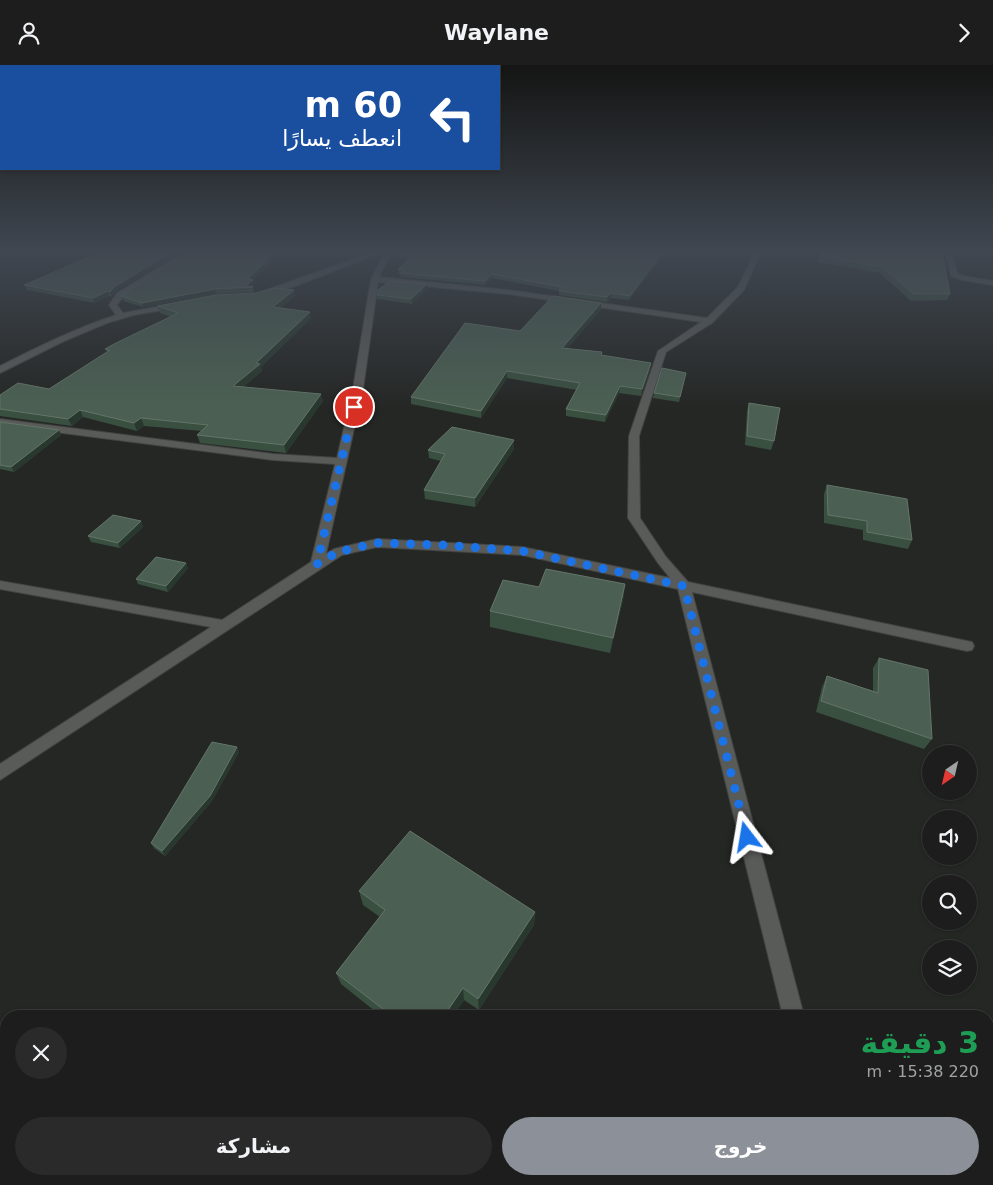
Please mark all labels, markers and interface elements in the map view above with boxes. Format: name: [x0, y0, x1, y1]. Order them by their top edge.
icon: person: [15, 19, 43, 47]
icon: forward: [950, 19, 978, 47]
text: Waylane: [444, 20, 549, 45]
text: 60 m: [305, 85, 402, 125]
icon: left: [420, 85, 485, 150]
text: انعطف يسارًا: [282, 126, 402, 151]
pin: [333, 386, 375, 428]
icon: arrive: [340, 393, 368, 421]
north arrow: [922, 745, 978, 800]
map controls: [922, 745, 977, 995]
position arrow: [720, 810, 772, 862]
button: sound: [922, 810, 977, 865]
button: search: [922, 875, 977, 930]
button: layers: [922, 940, 977, 995]
text: 3 دقيقة: [861, 1025, 979, 1060]
button: close: [15, 1027, 67, 1079]
text: 220 m · 15:38: [866, 1062, 979, 1081]
button: مشاركة: [15, 1117, 492, 1175]
button: خروج: [502, 1117, 979, 1175]

